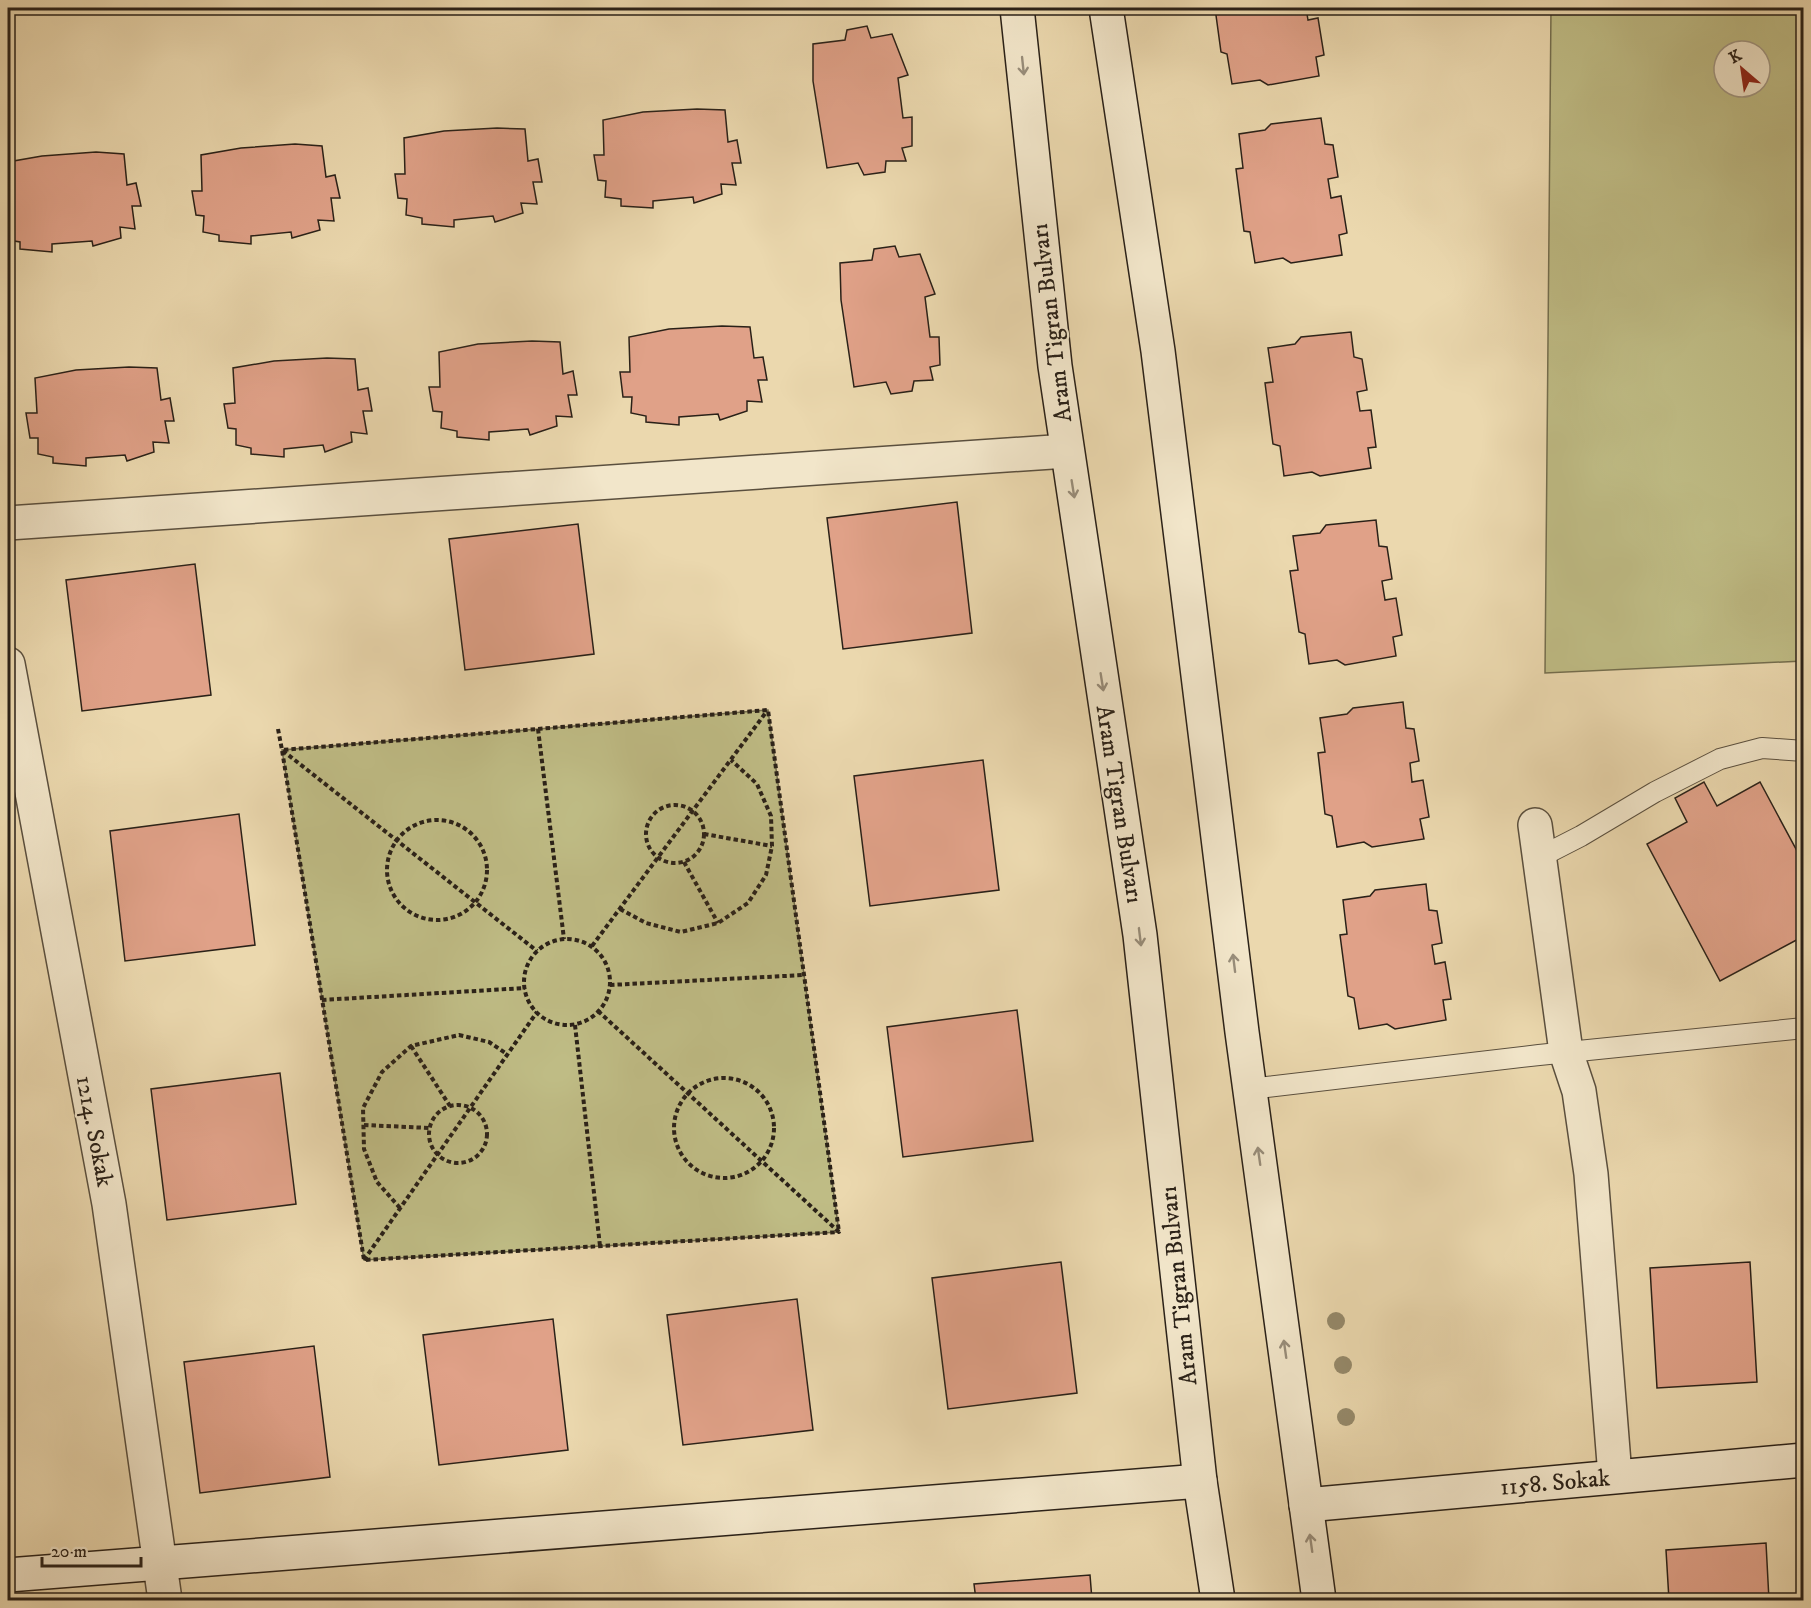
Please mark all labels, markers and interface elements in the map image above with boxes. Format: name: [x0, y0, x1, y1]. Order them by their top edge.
north arrow: [1712, 39, 1772, 99]
text: K: [1725, 45, 1746, 68]
one-way arrow: [1018, 55, 1029, 75]
street label: Aram Tigran Bulvarı: [1025, 222, 1079, 424]
one-way arrow: [1067, 478, 1078, 498]
one-way arrow: [1096, 671, 1107, 691]
street label: Aram Tigran Bulvarı: [1089, 703, 1149, 905]
one-way arrow: [1134, 926, 1145, 946]
one-way arrow: [1228, 953, 1239, 973]
street label: 1214. Sokak: [69, 1073, 120, 1190]
one-way arrow: [1254, 1147, 1265, 1166]
street label: Aram Tigran Bulvarı: [1154, 1185, 1204, 1387]
one-way arrow: [1279, 1340, 1290, 1360]
street label: 1158. Sokak: [1499, 1463, 1611, 1503]
scale bar: [42, 1530, 141, 1568]
one-way arrow: [1305, 1533, 1316, 1553]
text: 20 m: [51, 1541, 87, 1563]

